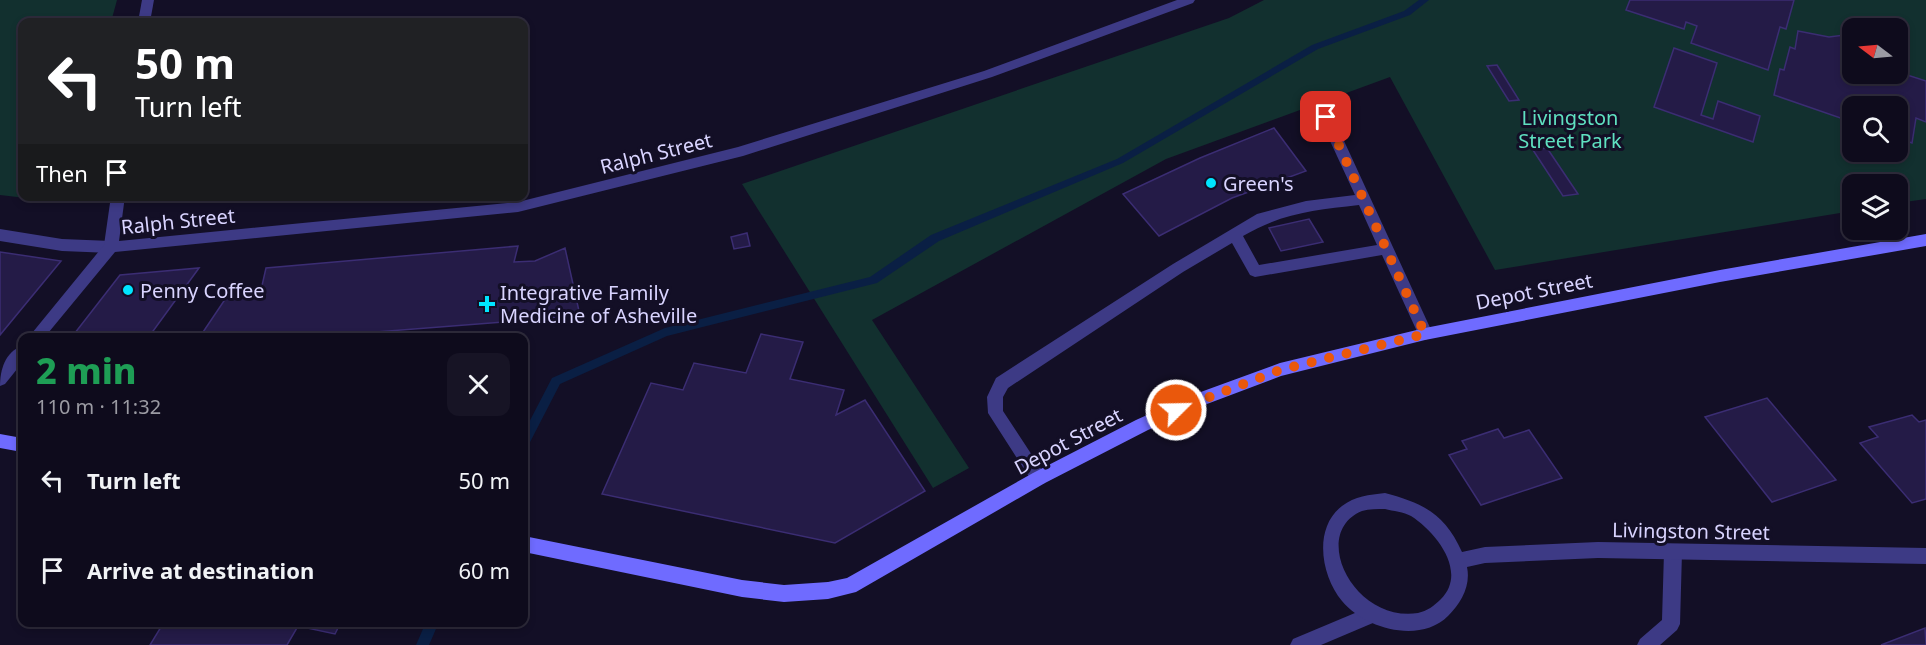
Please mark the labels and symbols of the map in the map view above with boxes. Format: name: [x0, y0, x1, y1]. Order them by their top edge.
north arrow: [1842, 18, 1908, 84]
pin: [1300, 91, 1351, 142]
park label: Livingston Street Park: [1518, 104, 1622, 154]
street label: Ralph Street: [597, 126, 715, 180]
place label: Green's: [1223, 170, 1294, 197]
marker: Green's: [1204, 176, 1218, 190]
street label: Ralph Street: [120, 202, 236, 240]
street label: Depot Street: [1473, 266, 1595, 316]
place label: Penny Coffee: [140, 277, 265, 304]
place label: Integrative Family Medicine of Asheville: [500, 279, 697, 329]
marker: Penny Coffee: [121, 283, 135, 297]
marker: Integrative Family Medicine of Asheville: [478, 295, 496, 313]
position arrow: [1144, 378, 1208, 442]
street label: Depot Street: [1009, 401, 1127, 481]
street label: Livingston Street: [1612, 516, 1770, 546]

